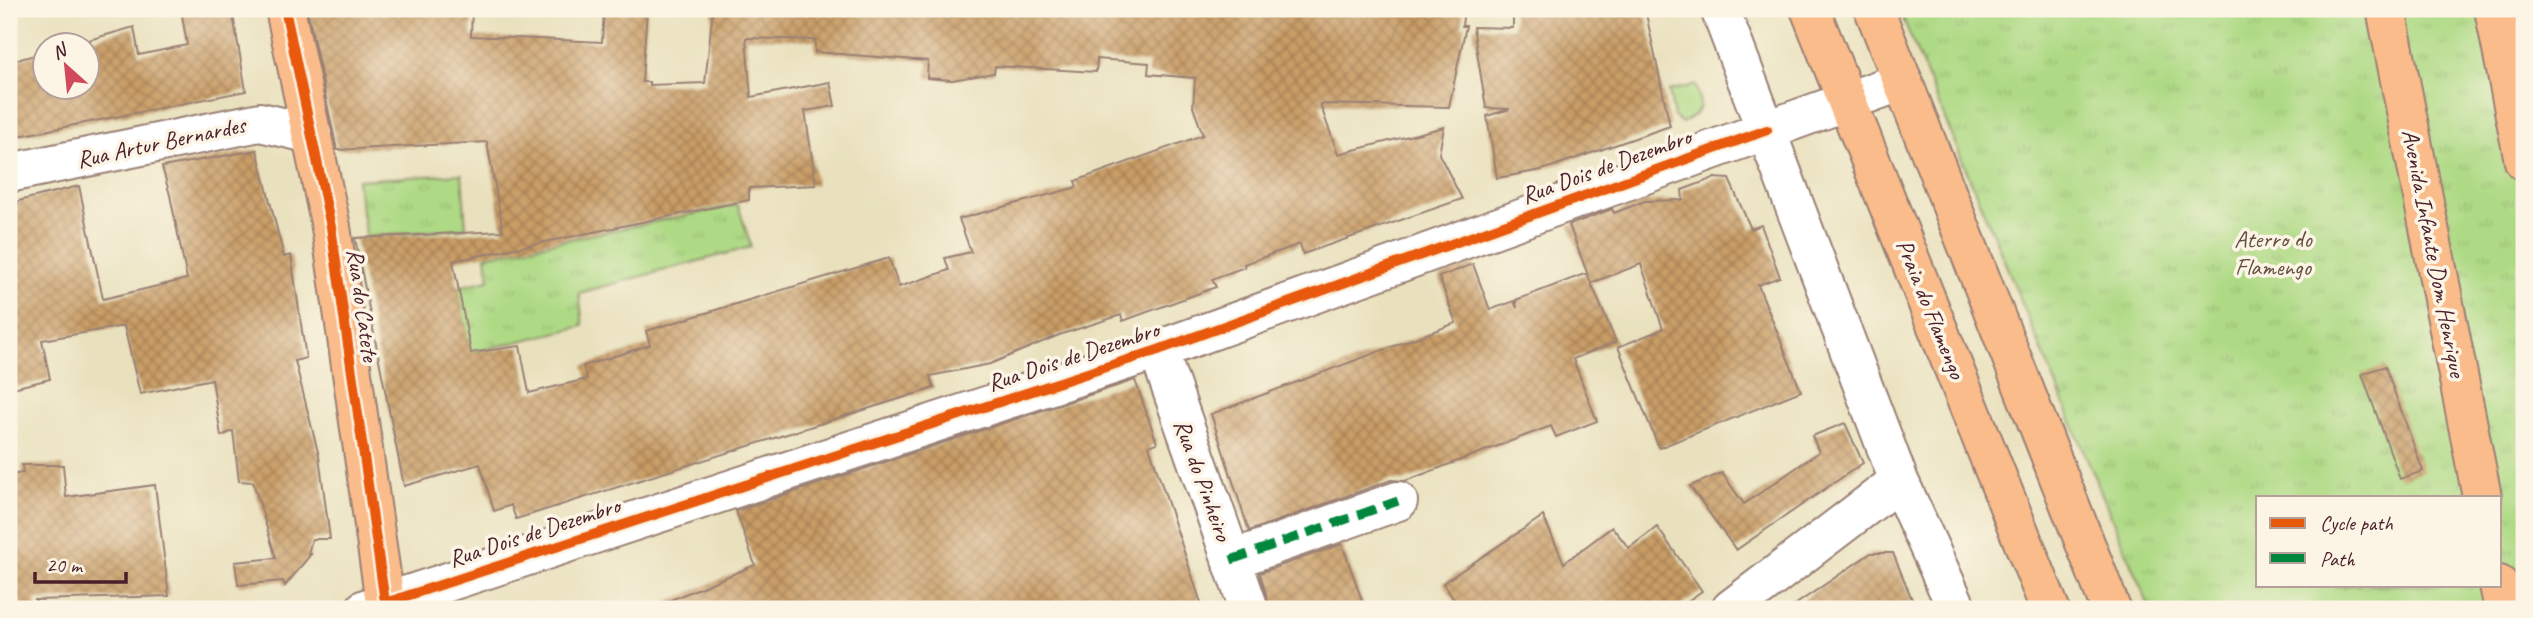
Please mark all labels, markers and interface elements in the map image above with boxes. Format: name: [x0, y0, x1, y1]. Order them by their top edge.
north arrow: [32, 32, 102, 102]
text: N: [48, 37, 72, 65]
street label: Rua Artur Bernardes: [74, 109, 250, 175]
street label: Rua Dois de Dezembro: [1517, 121, 1697, 211]
street label: Avenida Infante Dom Henrique: [2395, 127, 2473, 382]
park label: Aterro do Flamengo: [2234, 224, 2313, 282]
street label: Praia do Flamengo: [1889, 235, 1973, 384]
street label: Rua do Catete: [340, 247, 386, 365]
street label: Rua Dois de Dezembro: [984, 313, 1165, 398]
street label: Rua do Pinheiro: [1167, 415, 1239, 546]
street label: Rua Dois de Dezembro: [445, 489, 626, 574]
legend: [2256, 496, 2502, 586]
text: Cycle path: [2320, 510, 2393, 536]
scale bar: [35, 541, 126, 585]
text: Path: [2320, 546, 2356, 572]
text: 20 m: [46, 552, 84, 578]

